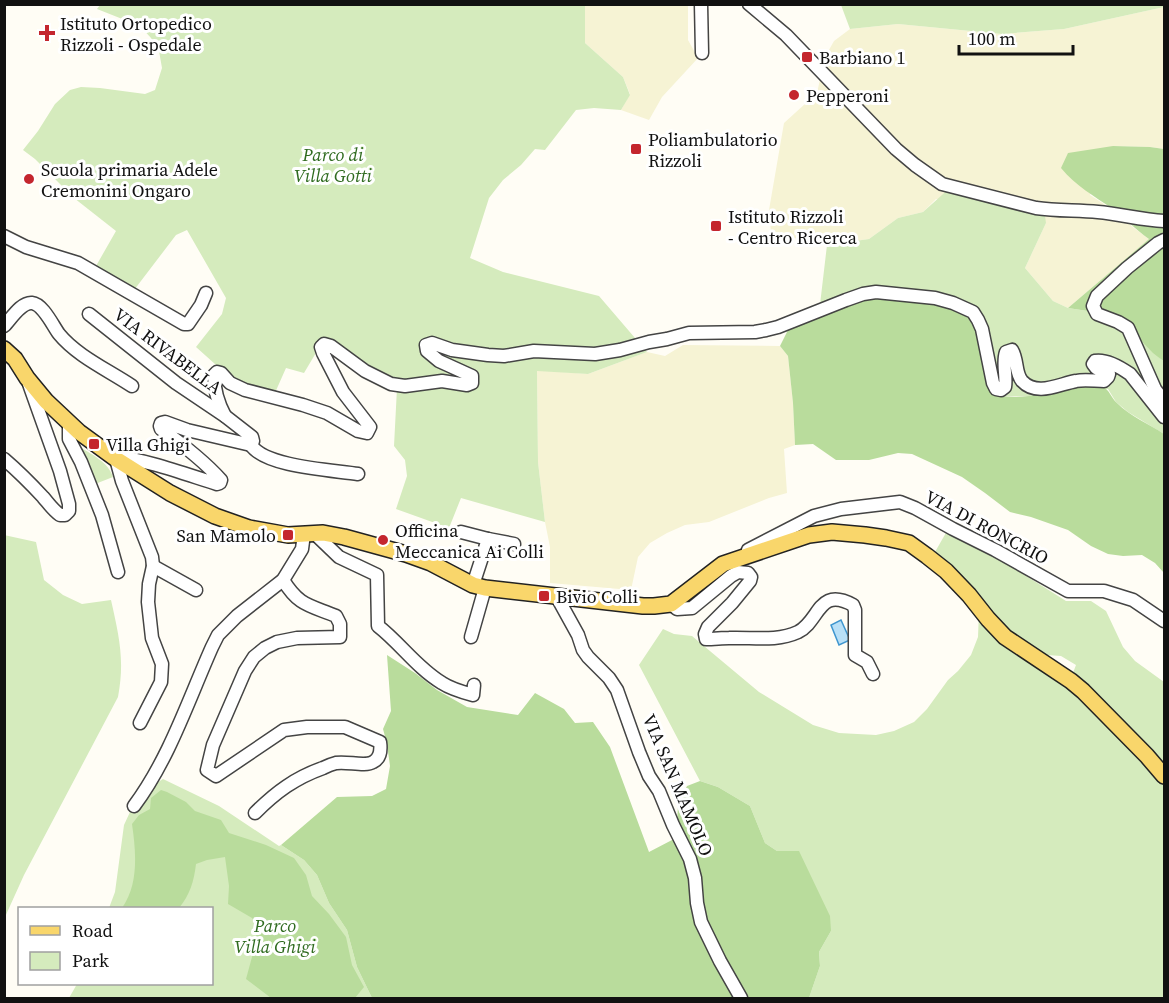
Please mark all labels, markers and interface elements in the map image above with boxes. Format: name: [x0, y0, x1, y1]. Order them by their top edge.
place label: Istituto Ortopedico Rizzoli - Ospedale: [60, 11, 212, 57]
scale bar: [959, 18, 1073, 56]
marker: Istituto Ortopedico Rizzoli - Ospedale: [38, 24, 56, 42]
text: 100 m: [968, 26, 1015, 51]
place label: Barbiano 1: [819, 45, 906, 70]
marker: Barbiano 1: [800, 50, 814, 64]
place label: Pepperoni: [806, 83, 889, 108]
marker: Pepperoni: [787, 88, 801, 102]
place label: Poliambulatorio Rizzoli: [648, 127, 778, 173]
park label: Parco di Villa Gotti: [294, 142, 373, 188]
marker: Poliambulatorio Rizzoli: [629, 142, 643, 156]
place label: Scuola primaria Adele Cremonini Ongaro: [41, 157, 218, 203]
marker: Scuola primaria Adele Cremonini Ongaro: [22, 172, 36, 186]
place label: Istituto Rizzoli - Centro Ricerca: [728, 204, 858, 250]
marker: Istituto Rizzoli - Centro Ricerca: [709, 219, 723, 233]
street label: VIA RIVABELLA: [109, 302, 227, 400]
place label: Villa Ghigi: [106, 432, 190, 457]
marker: Villa Ghigi: [87, 437, 101, 451]
street label: VIA DI RONCRIO: [921, 484, 1053, 570]
place label: Officina Meccanica Ai Colli: [395, 518, 544, 564]
place label: San Mamolo: [176, 523, 276, 548]
marker: San Mamolo: [281, 528, 295, 542]
marker: Officina Meccanica Ai Colli: [376, 533, 390, 547]
place label: Bivio Colli: [556, 584, 638, 609]
marker: Bivio Colli: [537, 589, 551, 603]
street label: VIA SAN MAMOLO: [637, 710, 719, 860]
legend: [18, 907, 213, 985]
park label: Parco Villa Ghigi: [234, 913, 316, 959]
text: Road: [72, 918, 113, 943]
text: Park: [72, 948, 109, 973]

